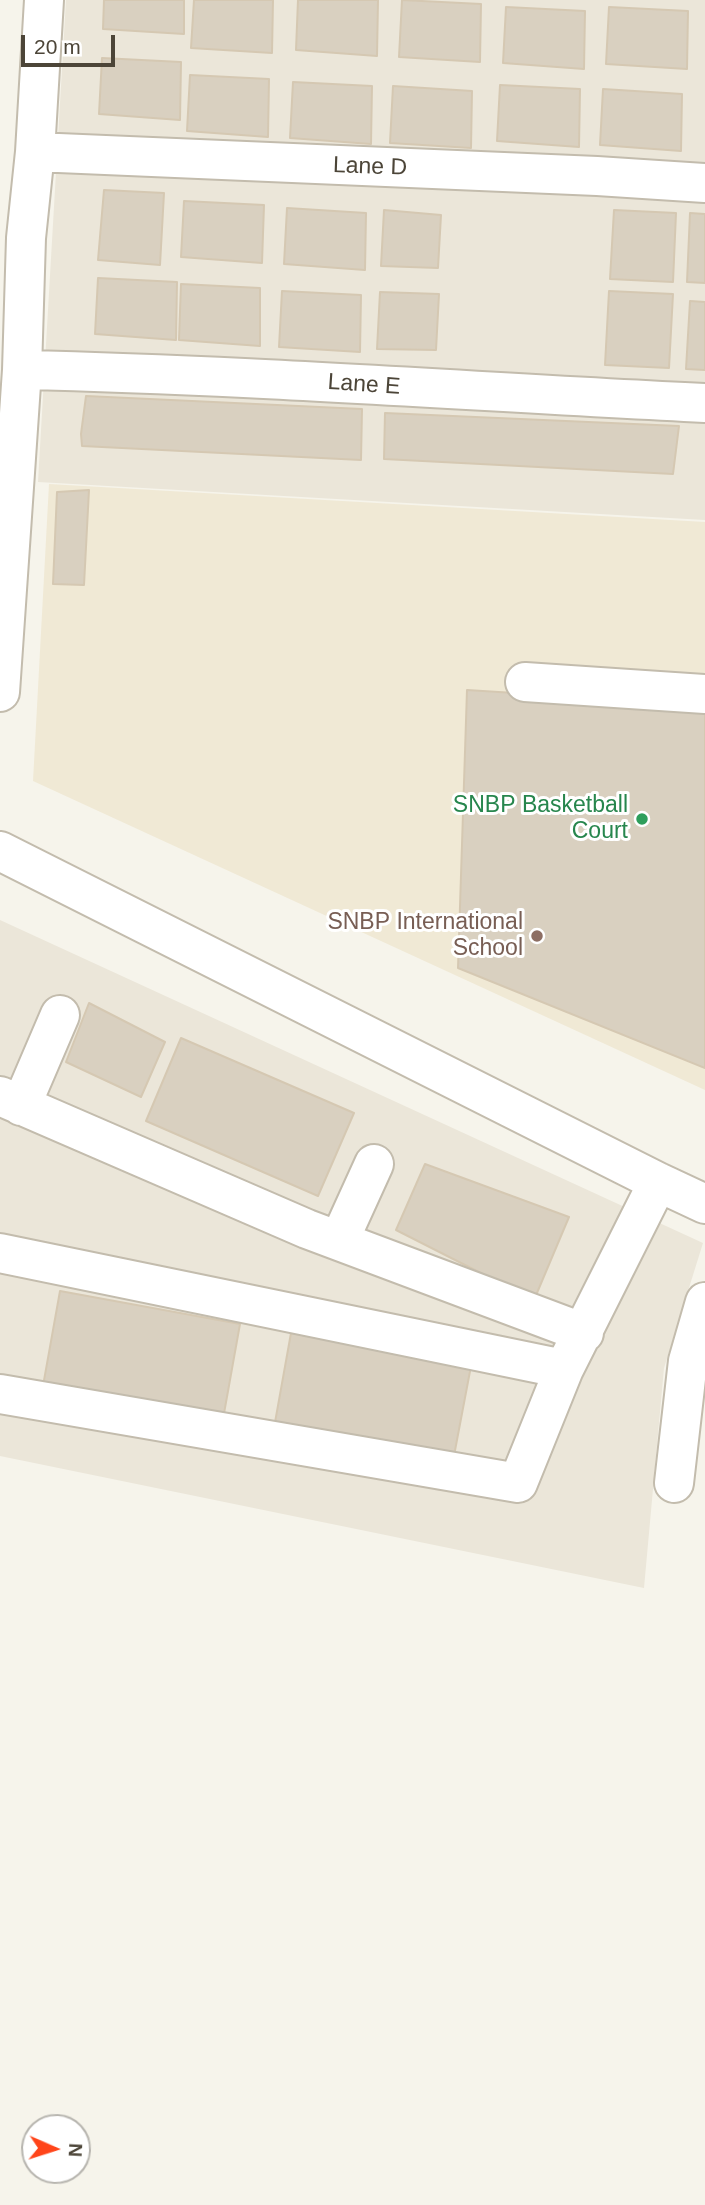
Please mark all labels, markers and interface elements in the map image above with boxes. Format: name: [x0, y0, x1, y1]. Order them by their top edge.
scale bar: [24, 21, 119, 65]
text: 20 m: [34, 35, 81, 58]
street label: Lane D: [332, 152, 408, 182]
street label: Lane E: [327, 369, 401, 401]
place label: SNBP Basketball Court: [453, 792, 628, 846]
marker: SNBP Basketball Court: [634, 811, 650, 827]
place label: SNBP International School: [327, 909, 523, 963]
marker: SNBP International School: [529, 928, 545, 944]
north arrow: [21, 2114, 91, 2184]
text: N: [65, 2143, 86, 2157]

